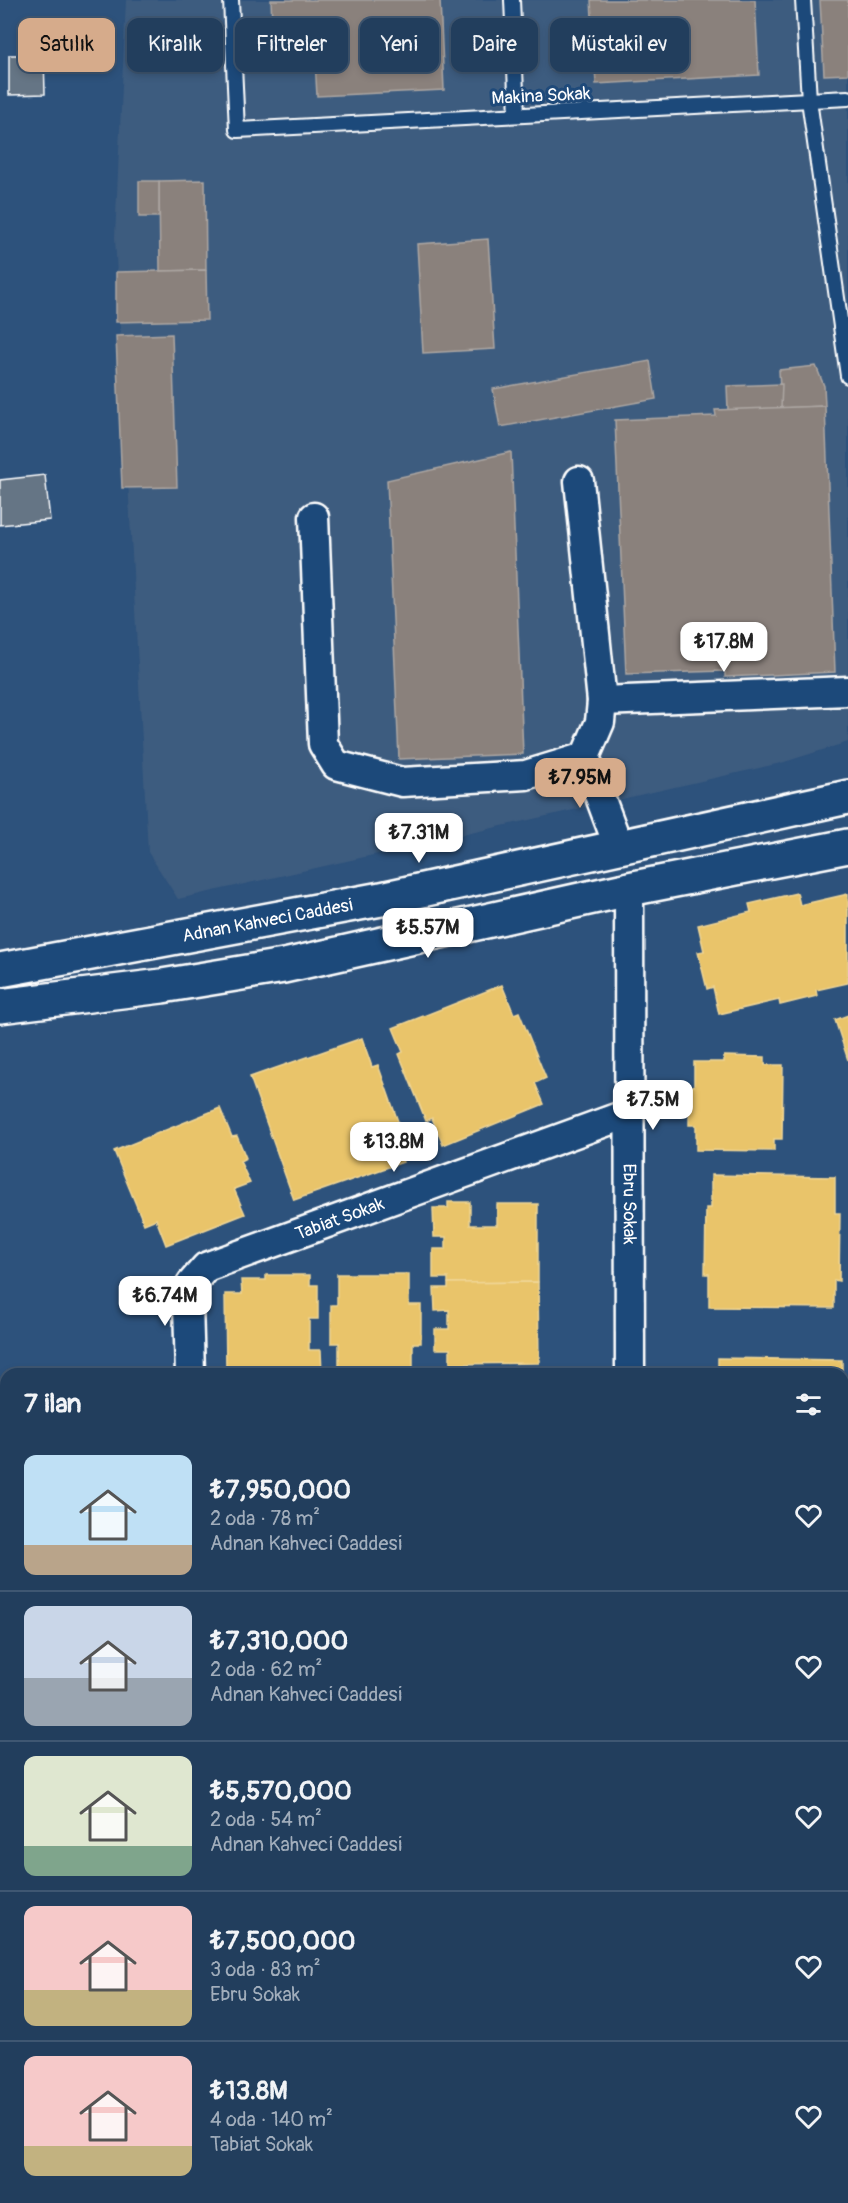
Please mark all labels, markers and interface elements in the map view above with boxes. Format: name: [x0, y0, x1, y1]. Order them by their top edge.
chip: Satılık: [18, 18, 115, 72]
chip: Kiralık: [127, 18, 223, 72]
chip: Filtreler: [235, 18, 348, 72]
chip: Yeni: [360, 18, 439, 72]
chip: Daire: [451, 18, 538, 72]
chip: Müstakil ev: [550, 18, 689, 72]
street label: Makina Sokak: [491, 82, 592, 110]
pin: ₺17.8M: [675, 622, 773, 673]
text: ₺17.8M: [694, 629, 754, 654]
pin: ₺7.95M: [531, 758, 629, 809]
text: ₺7.95M: [549, 765, 611, 790]
pin: ₺7.31M: [370, 813, 468, 864]
text: ₺7.31M: [389, 820, 449, 845]
street label: Adnan Kahveci Caddesi: [180, 893, 354, 947]
pin: ₺5.57M: [379, 908, 477, 959]
text: ₺5.57M: [396, 915, 460, 940]
pin: ₺7.5M: [611, 1080, 695, 1131]
text: ₺7.5M: [627, 1087, 679, 1112]
pin: ₺13.8M: [345, 1122, 443, 1173]
text: ₺13.8M: [364, 1129, 424, 1154]
street label: Ebru Sokak: [618, 1163, 641, 1245]
street label: Tabiat Sokak: [292, 1192, 388, 1245]
pin: ₺6.74M: [116, 1276, 214, 1327]
text: ₺6.74M: [133, 1283, 197, 1308]
text: 7 ilan: [24, 1388, 82, 1420]
icon: filters: [792, 1388, 825, 1421]
text: ₺7,950,000: [210, 1474, 351, 1506]
icon: home: [72, 1479, 144, 1551]
icon: heart: [792, 1499, 825, 1532]
text: 2 oda · 78 m²: [210, 1506, 320, 1531]
text: Adnan Kahveci Caddesi: [210, 1531, 402, 1556]
text: ₺7,310,000: [210, 1625, 348, 1657]
icon: home: [72, 1630, 144, 1702]
icon: heart: [792, 1650, 825, 1683]
text: 2 oda · 62 m²: [210, 1657, 322, 1682]
text: Adnan Kahveci Caddesi: [210, 1682, 402, 1707]
text: ₺5,570,000: [210, 1775, 352, 1807]
icon: home: [72, 1780, 144, 1852]
icon: heart: [792, 1800, 825, 1833]
text: 2 oda · 54 m²: [210, 1807, 322, 1832]
text: Adnan Kahveci Caddesi: [210, 1832, 402, 1857]
text: ₺7,500,000: [210, 1925, 355, 1957]
icon: home: [72, 1930, 144, 2002]
icon: heart: [792, 1950, 825, 1983]
text: 3 oda · 83 m²: [210, 1957, 321, 1982]
text: Ebru Sokak: [210, 1982, 300, 2007]
text: ₺13.8M: [210, 2075, 288, 2107]
icon: home: [72, 2080, 144, 2152]
icon: heart: [792, 2100, 825, 2133]
text: 4 oda · 140 m²: [210, 2107, 333, 2132]
text: Tabiat Sokak: [210, 2132, 313, 2157]

